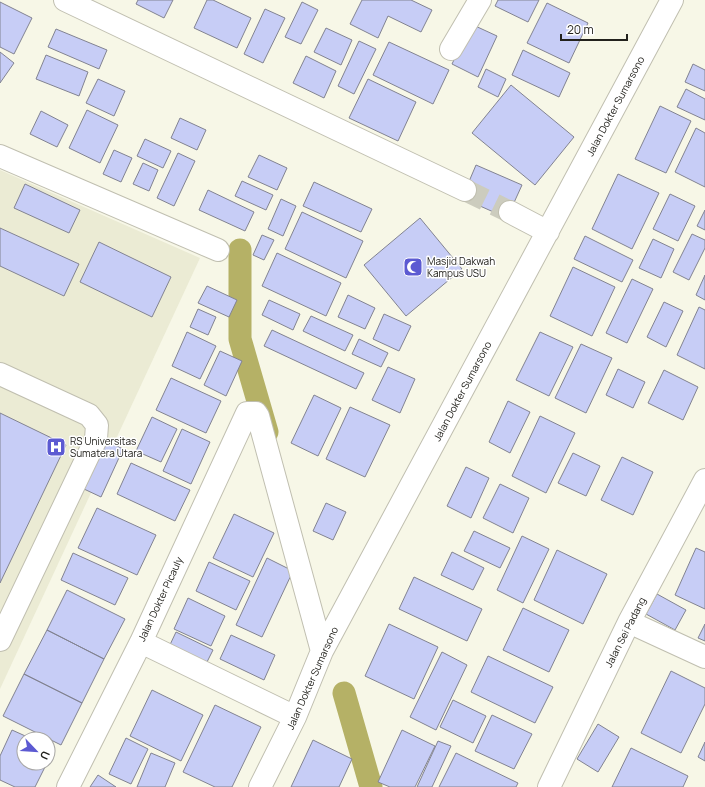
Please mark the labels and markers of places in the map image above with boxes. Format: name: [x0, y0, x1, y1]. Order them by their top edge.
place label: Masjid Dakwah Kampus USU: [427, 254, 495, 280]
mosque icon: Masjid Dakwah Kampus USU: [402, 256, 424, 278]
place label: RS Universitas Sumatera Utara: [70, 434, 142, 460]
hospital icon: RS Universitas Sumatera Utara: [45, 436, 67, 458]

